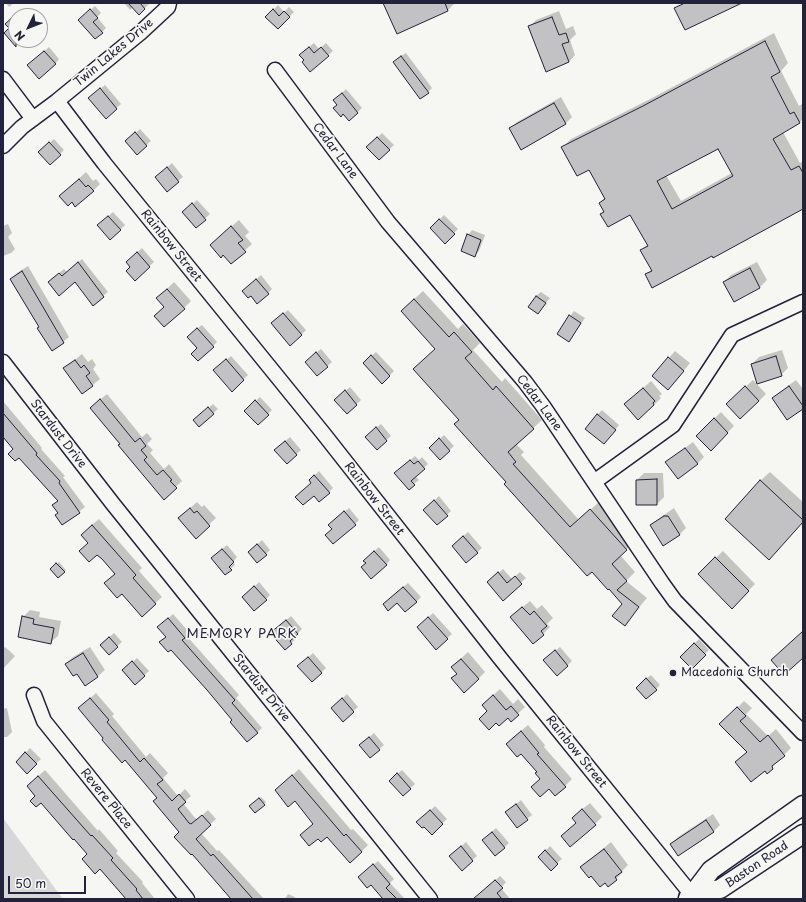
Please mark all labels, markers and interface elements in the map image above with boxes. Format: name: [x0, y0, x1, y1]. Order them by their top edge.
north arrow: [8, 8, 48, 48]
street label: Twin Lakes Drive: [72, 16, 156, 90]
text: N: [10, 27, 29, 45]
street label: Cedar Lane: [309, 120, 361, 182]
street label: Rainbow Street: [137, 207, 205, 285]
street label: Cedar Lane: [513, 372, 565, 434]
street label: Stardust Drive: [27, 397, 89, 471]
street label: Rainbow Street: [341, 460, 407, 538]
district label: MEMORY PARK: [187, 626, 297, 642]
street label: Stardust Drive: [229, 651, 293, 725]
place label: Macedonia Church: [681, 666, 789, 680]
marker: Macedonia Church: [668, 668, 678, 678]
street label: Rainbow Street: [542, 713, 610, 791]
street label: Revere Place: [77, 766, 135, 832]
street label: Baston Road: [723, 839, 791, 891]
scale bar: [10, 868, 88, 894]
text: 50 m: [15, 874, 46, 892]

